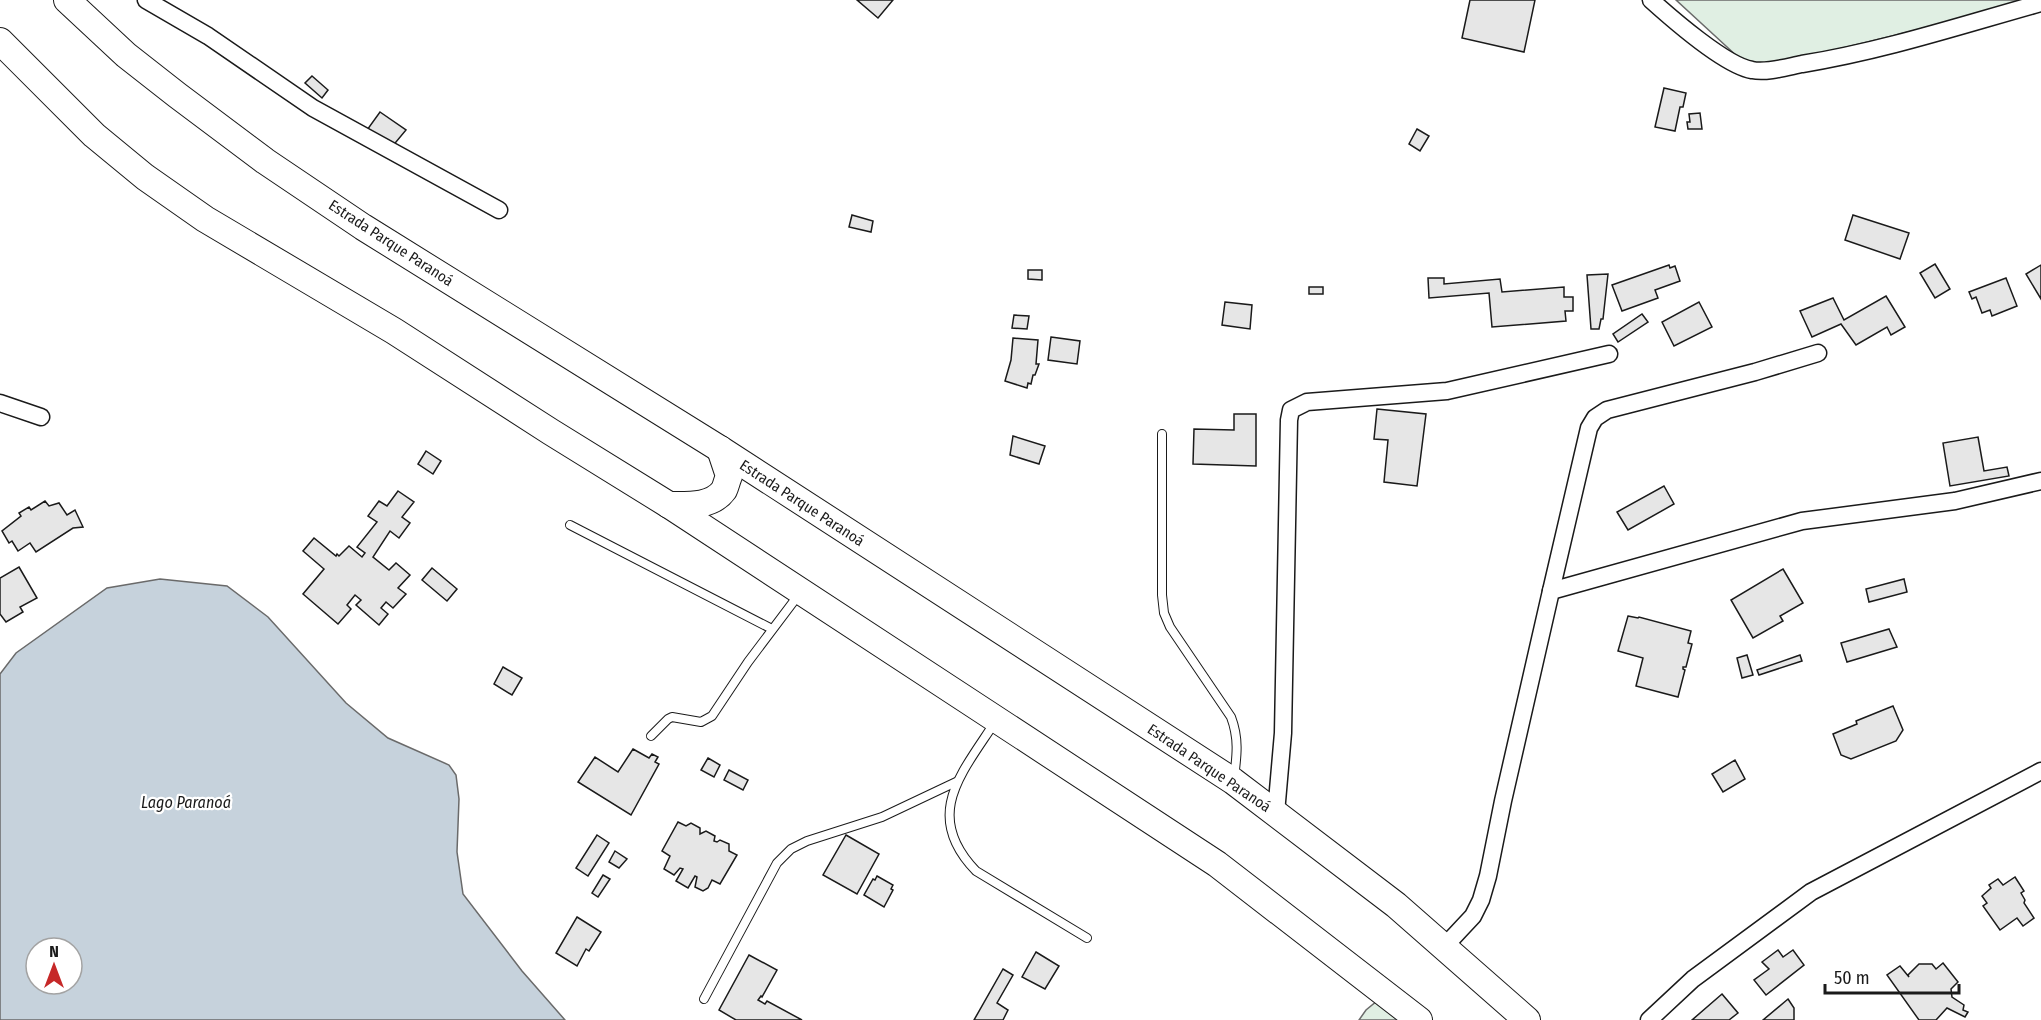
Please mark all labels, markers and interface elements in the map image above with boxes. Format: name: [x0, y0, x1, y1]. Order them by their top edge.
street label: Estrada Parque Paranoá: [325, 196, 457, 290]
street label: Estrada Parque Paranoá: [736, 456, 868, 550]
street label: Estrada Parque Paranoá: [1144, 720, 1274, 816]
water label: Lago Paranoá: [141, 793, 231, 812]
north arrow: [24, 936, 84, 996]
text: N: [49, 942, 59, 961]
scale bar: [1825, 957, 1958, 995]
text: 50 m: [1834, 967, 1870, 989]

